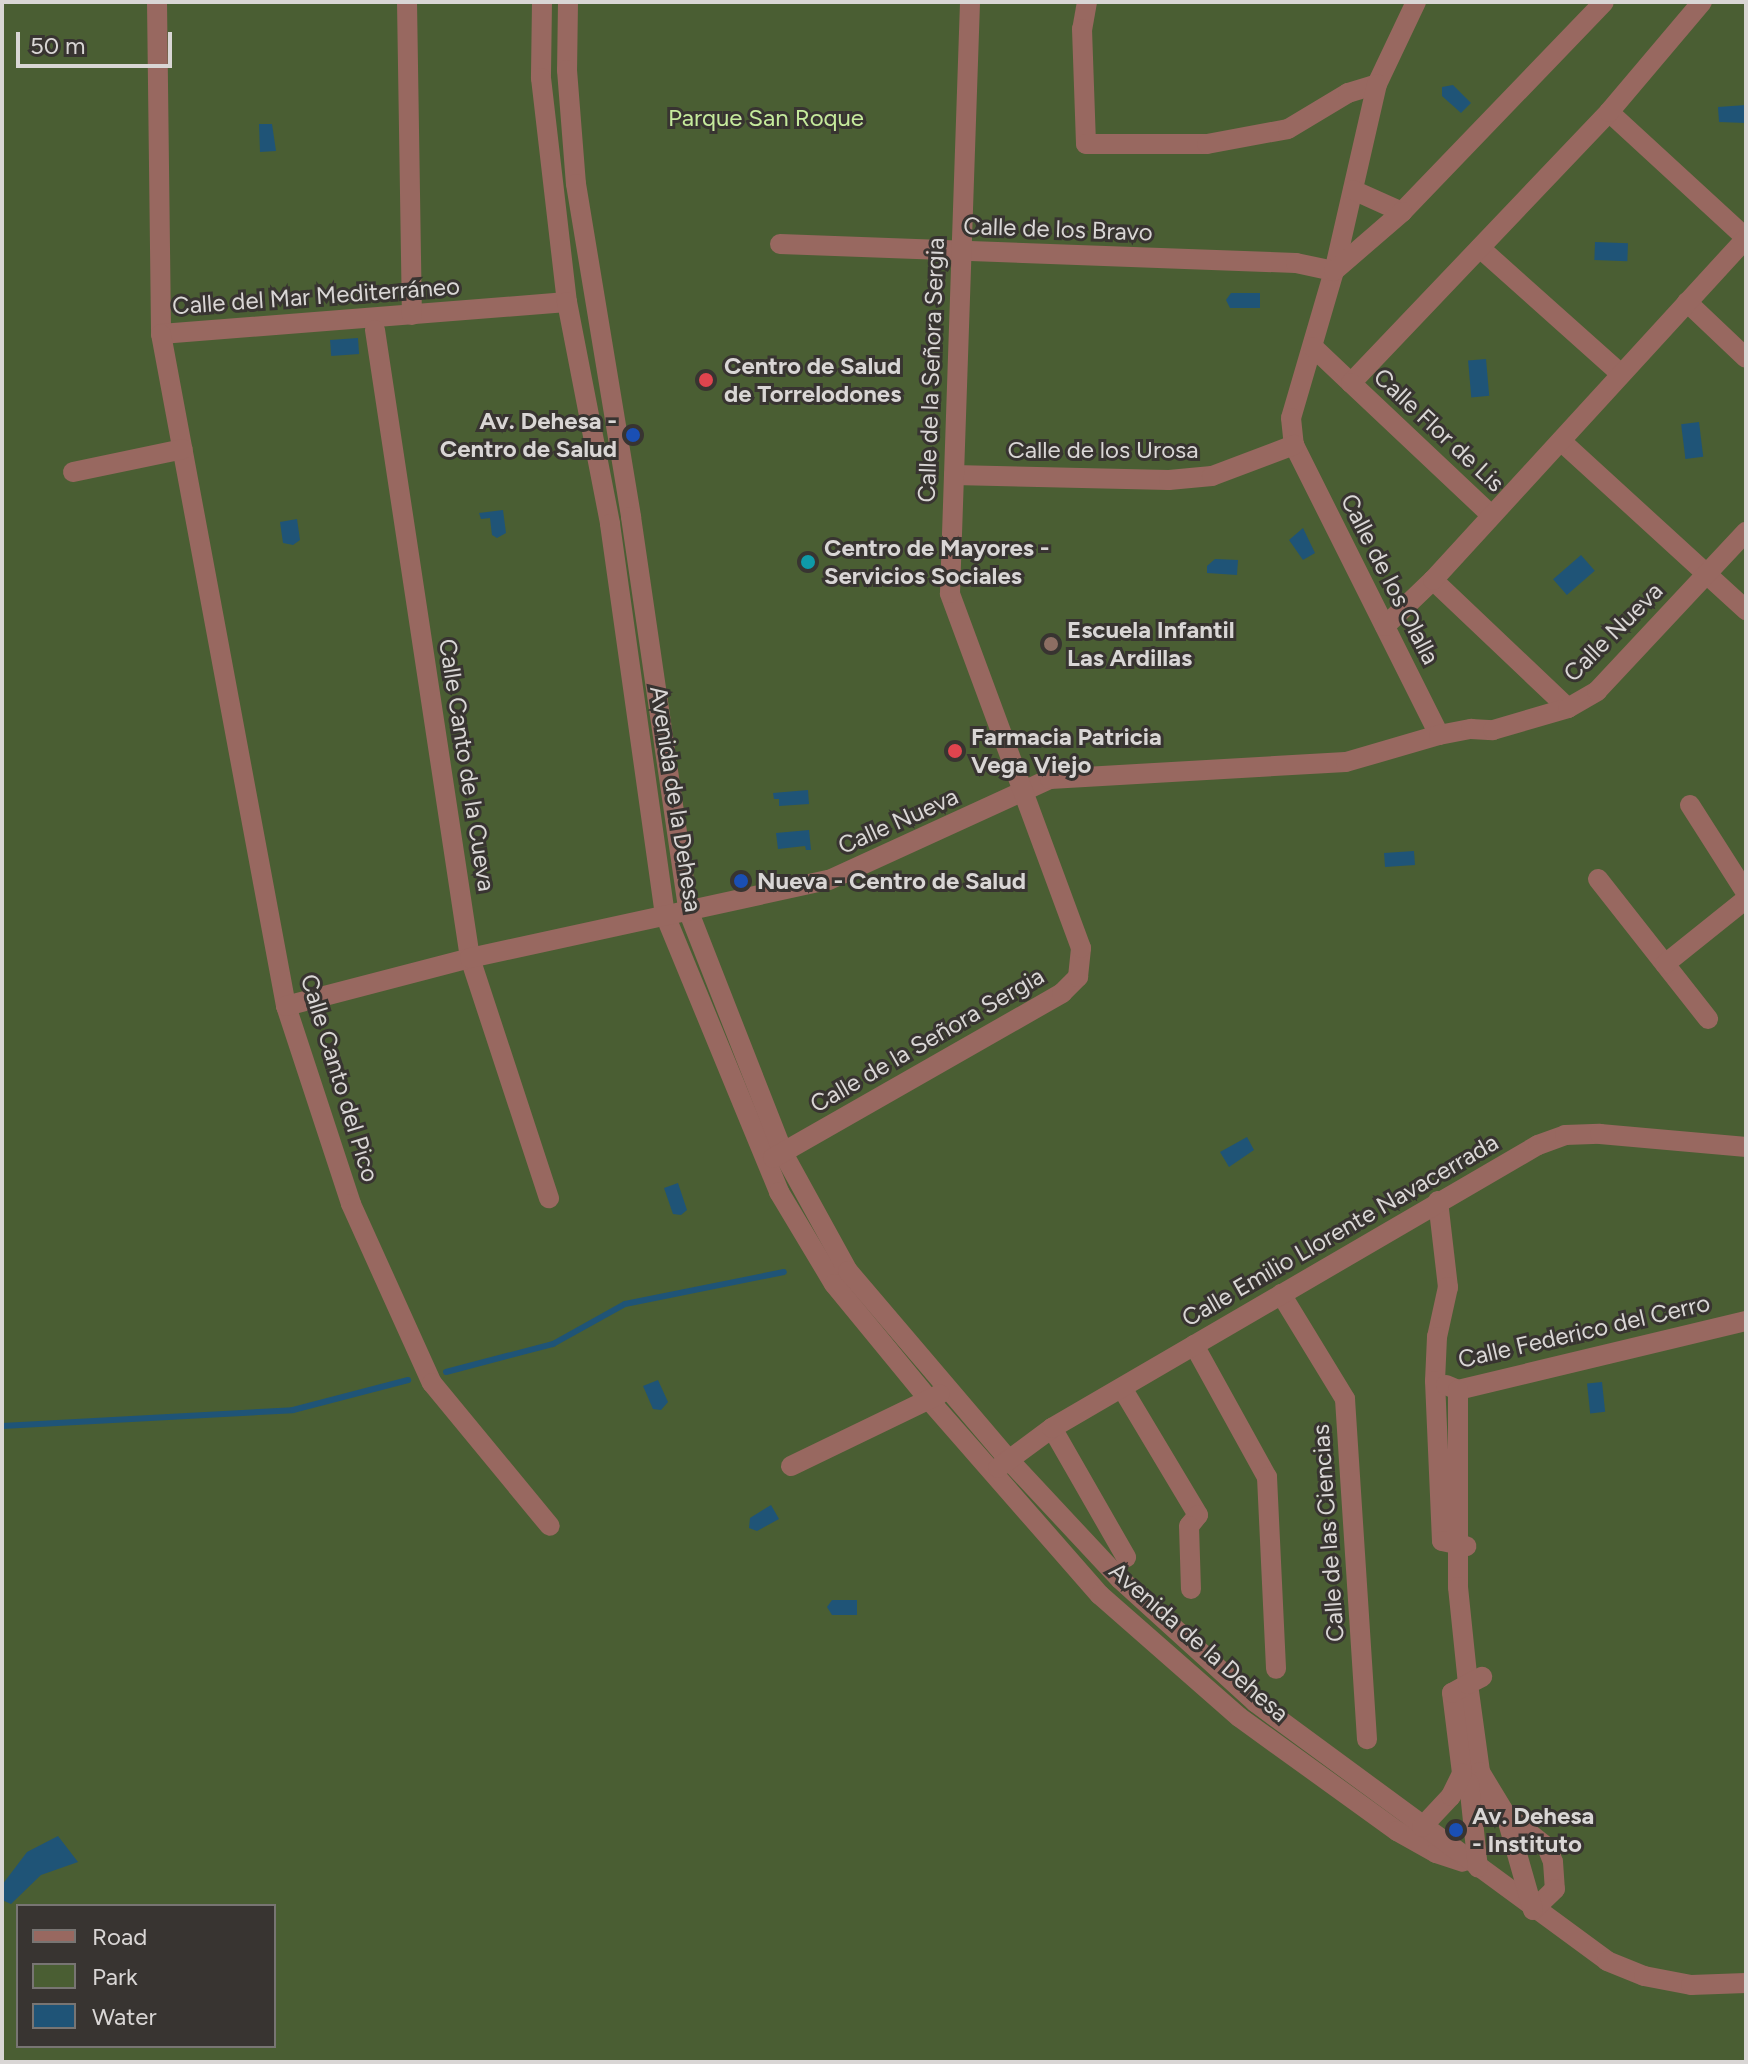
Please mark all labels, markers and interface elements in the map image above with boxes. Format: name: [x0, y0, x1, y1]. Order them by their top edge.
scale bar: [20, 16, 176, 66]
text: 50 m: [30, 31, 86, 60]
park label: Parque San Roque: [668, 104, 864, 132]
street label: Calle de los Bravo: [963, 211, 1153, 247]
street label: Calle de la Señora Sergia: [912, 237, 950, 503]
street label: Calle del Mar Mediterráneo: [171, 272, 461, 320]
place label: Centro de Salud de Torrelodones: [724, 352, 901, 408]
street label: Calle Flor de Lis: [1368, 362, 1510, 498]
marker: Centro de Salud de Torrelodones: [695, 369, 717, 391]
place label: Av. Dehesa - Centro de Salud: [440, 407, 617, 463]
marker: Av. Dehesa - Centro de Salud: [624, 426, 642, 444]
street label: Calle de los Urosa: [1008, 436, 1198, 464]
street label: Calle de los Olalla: [1335, 489, 1445, 669]
place label: Centro de Mayores - Servicios Sociales: [824, 534, 1050, 590]
marker: Centro de Mayores - Servicios Sociales: [799, 553, 817, 571]
street label: Calle Nueva: [1557, 576, 1669, 688]
place label: Escuela Infantil Las Ardillas: [1067, 616, 1235, 672]
marker: Escuela Infantil Las Ardillas: [1042, 635, 1060, 653]
street label: Calle Canto de la Cueva: [433, 637, 501, 893]
street label: Avenida de la Dehesa: [644, 684, 708, 914]
place label: Farmacia Patricia Vega Viejo: [971, 723, 1162, 779]
marker: Farmacia Patricia Vega Viejo: [946, 742, 964, 760]
street label: Calle Nueva: [834, 782, 962, 860]
place label: Nueva - Centro de Salud: [757, 867, 1026, 895]
marker: Nueva - Centro de Salud: [732, 872, 750, 890]
street label: Calle de la Señora Sergia: [805, 961, 1049, 1119]
street label: Calle Canto del Pico: [295, 971, 385, 1185]
street label: Calle Emilio Llorente Navacerrada: [1177, 1127, 1503, 1333]
street label: Calle Federico del Cerro: [1455, 1288, 1713, 1374]
street label: Calle de las Ciencias: [1306, 1423, 1350, 1643]
street label: Avenida de la Dehesa: [1103, 1556, 1295, 1728]
place label: Av. Dehesa - Instituto: [1472, 1802, 1594, 1858]
marker: Av. Dehesa - Instituto: [1447, 1821, 1465, 1839]
legend: [16, 1904, 276, 2048]
text: Road: [92, 1922, 147, 1951]
text: Park: [92, 1962, 138, 1991]
text: Water: [92, 2002, 157, 2031]

